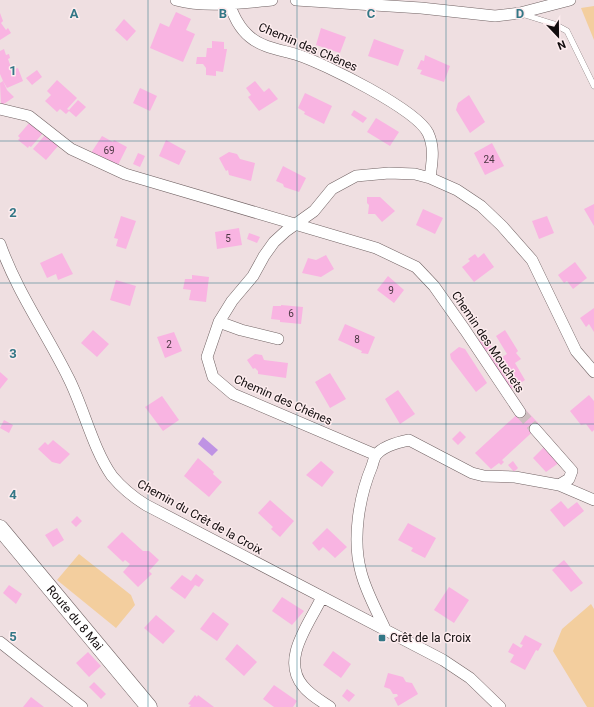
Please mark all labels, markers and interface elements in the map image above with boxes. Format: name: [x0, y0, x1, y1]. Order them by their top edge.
text: A: [70, 6, 79, 21]
text: B: [219, 6, 227, 21]
text: C: [367, 6, 376, 21]
text: D: [516, 6, 524, 21]
north arrow: [538, 16, 578, 56]
street label: Chemin des Chênes: [256, 20, 360, 74]
text: N: [555, 37, 568, 52]
text: 1: [9, 63, 17, 78]
house number: 69: [103, 145, 115, 156]
house number: 24: [483, 154, 495, 165]
text: 2: [9, 205, 17, 220]
house number: 5: [225, 233, 231, 244]
house number: 9: [388, 285, 394, 296]
street label: Chemin des Mouchets: [449, 289, 527, 395]
house number: 6: [288, 308, 294, 319]
house number: 8: [354, 334, 360, 345]
house number: 2: [166, 339, 172, 350]
text: 3: [9, 346, 17, 361]
street label: Chemin des Chênes: [232, 372, 334, 428]
street label: Chemin du Crêt de la Croix: [135, 477, 265, 557]
text: 4: [9, 487, 17, 502]
street label: Route du 8 Mai: [44, 583, 106, 653]
text: 5: [9, 629, 17, 644]
place label: Crêt de la Croix: [390, 631, 471, 645]
marker: Crêt de la Croix: [377, 633, 387, 643]

